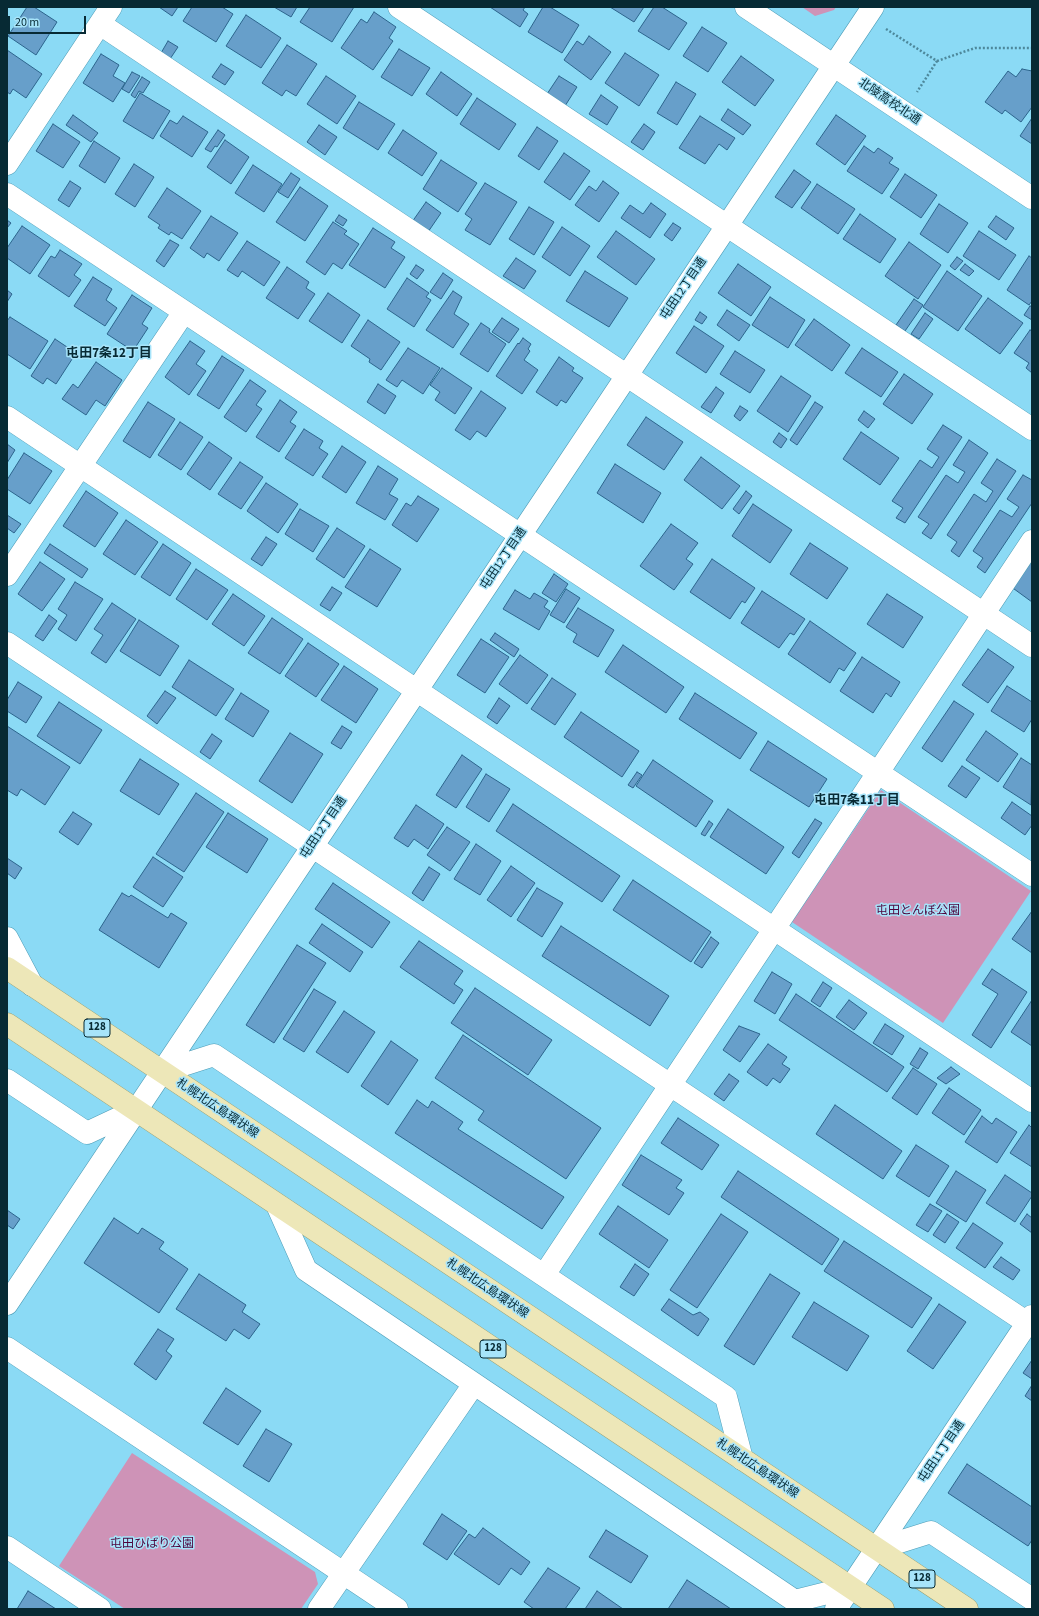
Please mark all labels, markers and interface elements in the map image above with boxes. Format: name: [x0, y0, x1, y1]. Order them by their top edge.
scale bar: [10, 8, 88, 34]
text: 20 m: [15, 14, 39, 31]
street label: 北陵高校北通: [855, 76, 923, 128]
street label: 屯田12丁目通: [658, 255, 710, 323]
district label: 屯田7条12丁目: [66, 346, 152, 362]
street label: 屯田12丁目通: [478, 525, 530, 593]
district label: 屯田7条11丁目: [814, 793, 900, 809]
street label: 屯田12丁目通: [298, 794, 350, 862]
park label: 屯田とんぼ公園: [876, 904, 960, 918]
road number: 128: [84, 1019, 110, 1037]
street label: 札幌北広島環状線: [173, 1076, 261, 1142]
street label: 札幌北広島環状線: [443, 1256, 531, 1322]
road number: 128: [480, 1340, 506, 1358]
street label: 屯田11丁目通: [916, 1418, 968, 1486]
street label: 札幌北広島環状線: [713, 1436, 801, 1502]
park label: 屯田ひばり公園: [110, 1537, 194, 1551]
road number: 128: [909, 1570, 935, 1588]

